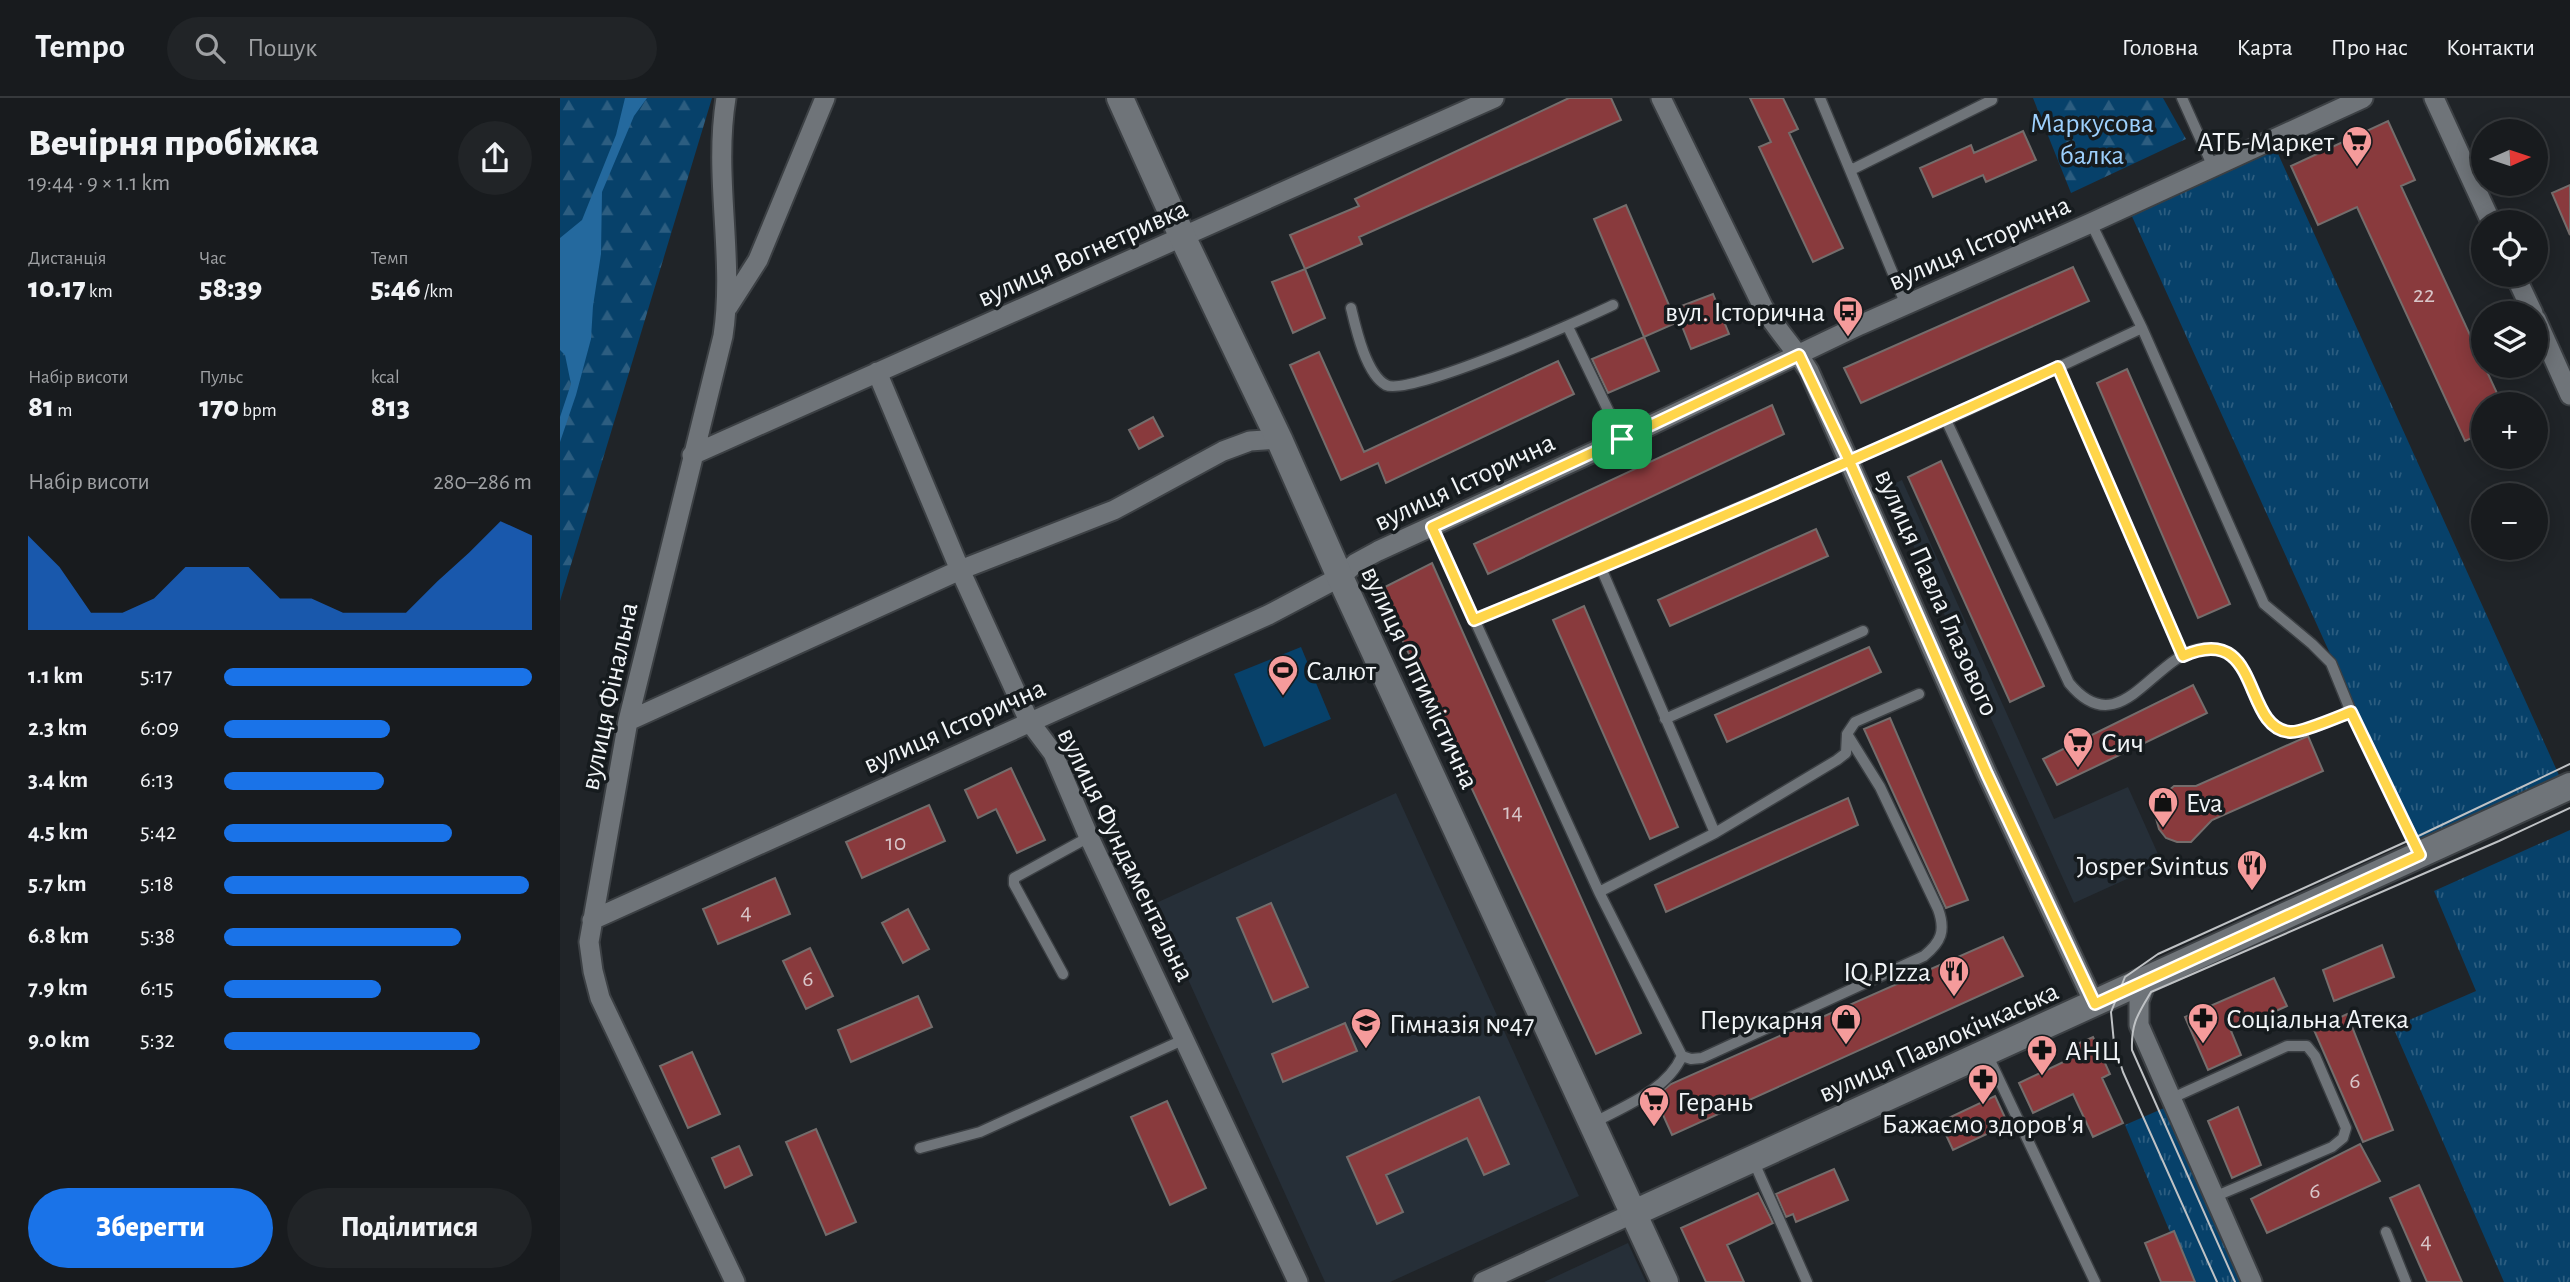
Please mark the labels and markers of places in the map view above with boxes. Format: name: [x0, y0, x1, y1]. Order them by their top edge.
supermarket icon: АТБ-Маркет: [2340, 124, 2374, 168]
place label: АТБ-Маркет: [2197, 129, 2335, 157]
bus stop icon: вул. Історична: [1831, 294, 1865, 338]
place label: вул. Історична: [1665, 299, 1825, 327]
pin: [1592, 409, 1652, 469]
sports icon: Салют: [1266, 653, 1300, 697]
place label: Салют: [1306, 658, 1377, 686]
supermarket icon: Сич: [2061, 725, 2095, 769]
place label: Сич: [2101, 730, 2144, 758]
shop icon: Eva: [2146, 785, 2180, 829]
place label: Eva: [2186, 790, 2223, 818]
restaurant icon: Josper Svintus: [2235, 848, 2269, 892]
place label: Josper Svintus: [2077, 853, 2229, 881]
restaurant icon: IQ PIzza: [1937, 954, 1971, 998]
place label: IQ PIzza: [1843, 959, 1931, 987]
pharmacy icon: Соціальна Атека: [2186, 1001, 2220, 1045]
shop icon: Перукарня: [1829, 1002, 1863, 1046]
school or university icon: Гімназія №47: [1349, 1006, 1383, 1050]
place label: Соціальна Атека: [2226, 1006, 2409, 1034]
place label: Перукарня: [1700, 1007, 1823, 1035]
place label: Гімназія №47: [1389, 1011, 1535, 1039]
pharmacy icon: АНЦ: [2025, 1033, 2059, 1077]
place label: АНЦ: [2065, 1038, 2121, 1066]
pharmacy icon: Бажаємо здоров'я: [1966, 1062, 2000, 1106]
supermarket icon: Герань: [1637, 1084, 1671, 1128]
place label: Герань: [1677, 1089, 1753, 1117]
place label: Бажаємо здоров'я: [1881, 1111, 2085, 1139]

